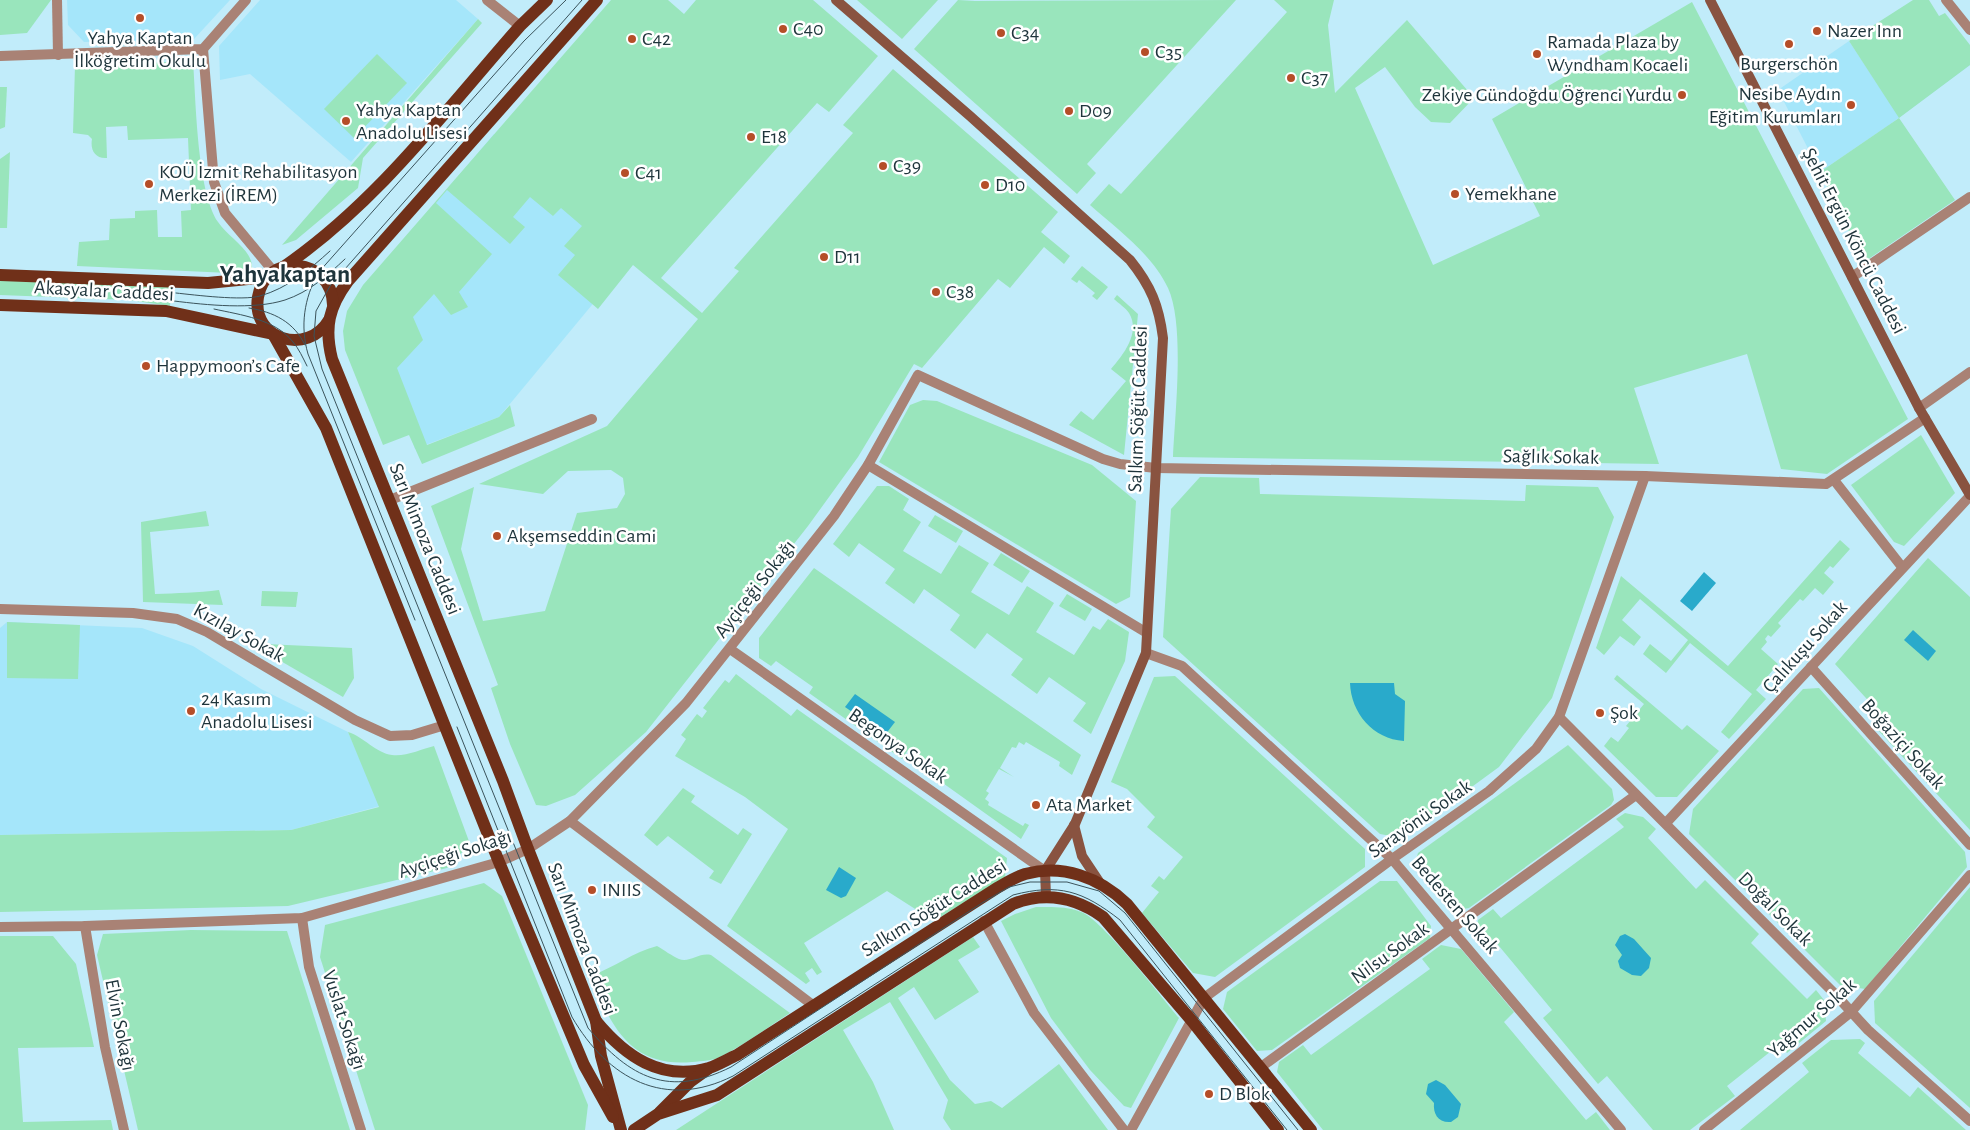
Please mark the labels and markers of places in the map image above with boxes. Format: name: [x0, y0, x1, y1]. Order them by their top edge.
marker: Yahya Kaptan İlköğretim Okulu: [134, 12, 146, 24]
place label: C40: [793, 19, 824, 39]
place label: Nazer Inn: [1827, 21, 1902, 41]
marker: C40: [777, 23, 789, 35]
place label: C34: [1011, 23, 1039, 43]
marker: Nazer Inn: [1811, 25, 1823, 37]
marker: C34: [995, 27, 1007, 39]
place label: Yahya Kaptan İlköğretim Okulu: [74, 28, 206, 71]
place label: C42: [642, 29, 671, 49]
place label: Ramada Plaza by Wyndham Kocaeli: [1547, 32, 1688, 75]
marker: C42: [626, 33, 638, 45]
marker: Burgerschön: [1783, 38, 1795, 50]
place label: C35: [1155, 42, 1182, 62]
marker: C35: [1139, 46, 1151, 58]
marker: Ramada Plaza by Wyndham Kocaeli: [1531, 48, 1543, 60]
place label: Burgerschön: [1740, 54, 1838, 74]
place label: C37: [1301, 68, 1328, 88]
marker: C37: [1285, 72, 1297, 84]
place label: Nesibe Aydın Eğitim Kurumları: [1709, 84, 1841, 127]
place label: Zekiye Gündoğdu Öğrenci Yurdu: [1422, 85, 1672, 105]
marker: Zekiye Gündoğdu Öğrenci Yurdu: [1676, 89, 1688, 101]
marker: Nesibe Aydın Eğitim Kurumları: [1845, 99, 1857, 111]
place label: Yahya Kaptan Anadolu Lisesi: [356, 100, 468, 143]
place label: D09: [1079, 101, 1112, 121]
marker: D09: [1063, 105, 1075, 117]
marker: Yahya Kaptan Anadolu Lisesi: [340, 115, 352, 127]
place label: E18: [761, 127, 787, 147]
marker: E18: [745, 131, 757, 143]
place label: C39: [893, 156, 921, 176]
marker: C39: [877, 160, 889, 172]
place label: KOÜ İzmit Rehabilitasyon Merkezi (İREM): [159, 162, 358, 205]
place label: C41: [635, 163, 662, 183]
marker: C41: [619, 167, 631, 179]
place label: D10: [995, 175, 1025, 195]
marker: KOÜ İzmit Rehabilitasyon Merkezi (İREM): [143, 178, 155, 190]
marker: D10: [979, 179, 991, 191]
place label: Yemekhane: [1465, 184, 1557, 204]
marker: Yemekhane: [1449, 188, 1461, 200]
place label: D11: [834, 247, 861, 267]
marker: D11: [818, 251, 830, 263]
place label: C38: [946, 282, 974, 302]
marker: C38: [930, 286, 942, 298]
place label: Happymoon’s Cafe: [156, 356, 300, 376]
marker: Happymoon’s Cafe: [140, 360, 152, 372]
place label: Akşemseddin Cami: [507, 526, 656, 546]
marker: Akşemseddin Cami: [491, 530, 503, 542]
place label: 24 Kasım Anadolu Lisesi: [201, 689, 313, 732]
place label: Şok: [1610, 703, 1638, 723]
marker: 24 Kasım Anadolu Lisesi: [185, 705, 197, 717]
marker: Şok: [1594, 707, 1606, 719]
place label: Ata Market: [1046, 795, 1132, 815]
marker: Ata Market: [1030, 799, 1042, 811]
place label: INIIS: [602, 880, 641, 900]
marker: INIIS: [586, 884, 598, 896]
place label: D Blok: [1219, 1084, 1270, 1104]
marker: D Blok: [1203, 1088, 1215, 1100]

